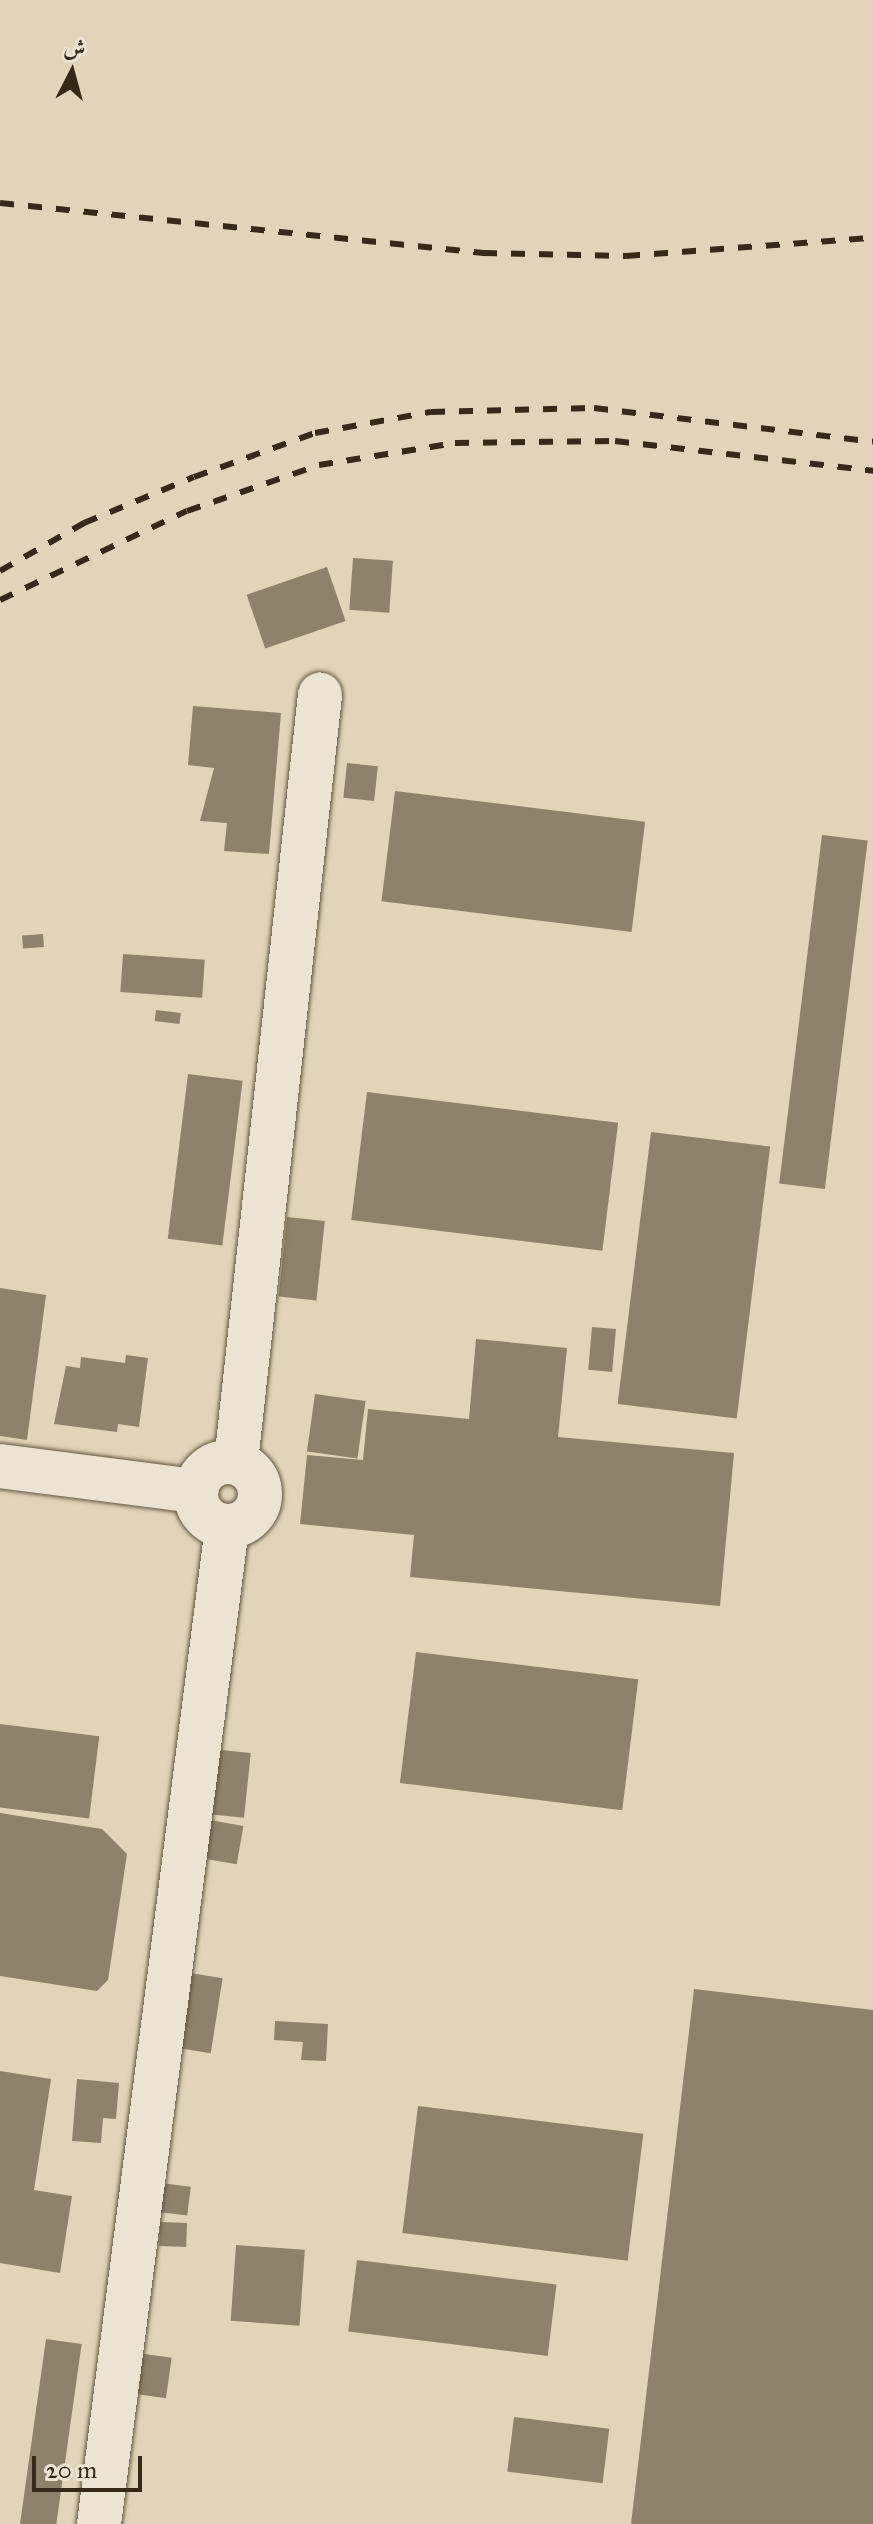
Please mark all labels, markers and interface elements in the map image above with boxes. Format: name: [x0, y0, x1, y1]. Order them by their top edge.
north arrow: [32, 32, 112, 112]
text: ش: [62, 33, 87, 62]
scale bar: [36, 2440, 146, 2490]
text: 20 m: [46, 2455, 97, 2485]

